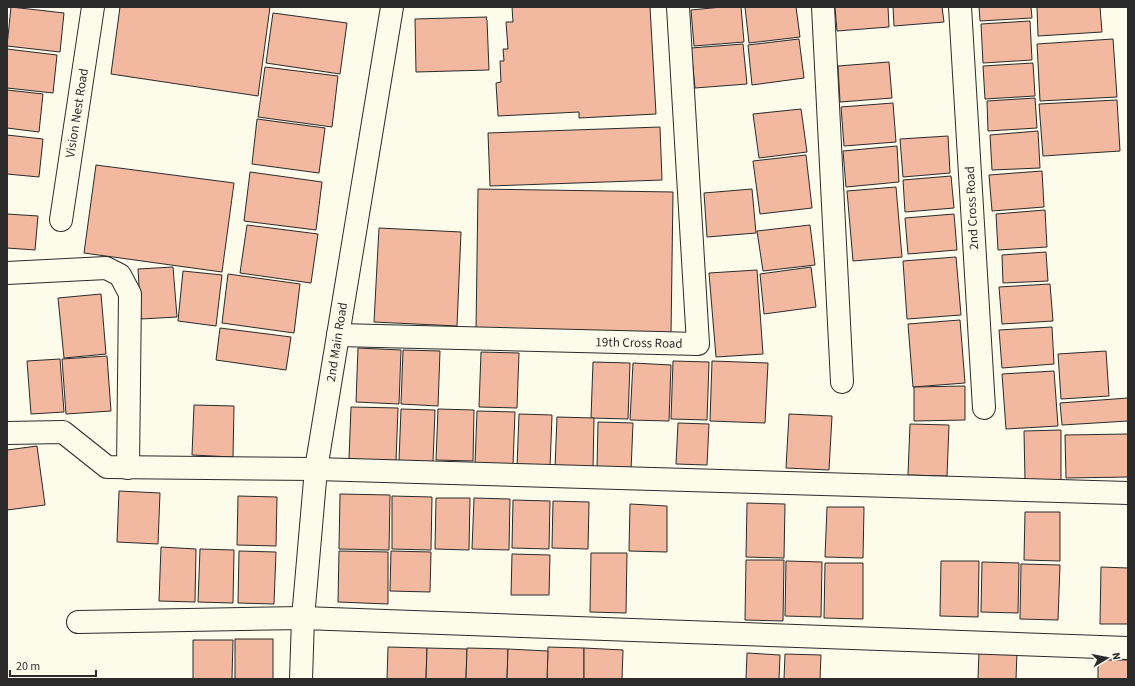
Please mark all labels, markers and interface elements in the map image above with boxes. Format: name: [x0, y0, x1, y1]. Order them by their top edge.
street label: Vision Nest Road: [61, 67, 93, 159]
street label: 2nd Cross Road: [961, 166, 983, 250]
street label: 2nd Main Road: [322, 301, 352, 383]
street label: 19th Cross Road: [595, 333, 683, 353]
north arrow: [1087, 638, 1127, 678]
text: N: [1108, 651, 1124, 661]
scale bar: [10, 652, 96, 678]
text: 20 m: [16, 658, 40, 675]

